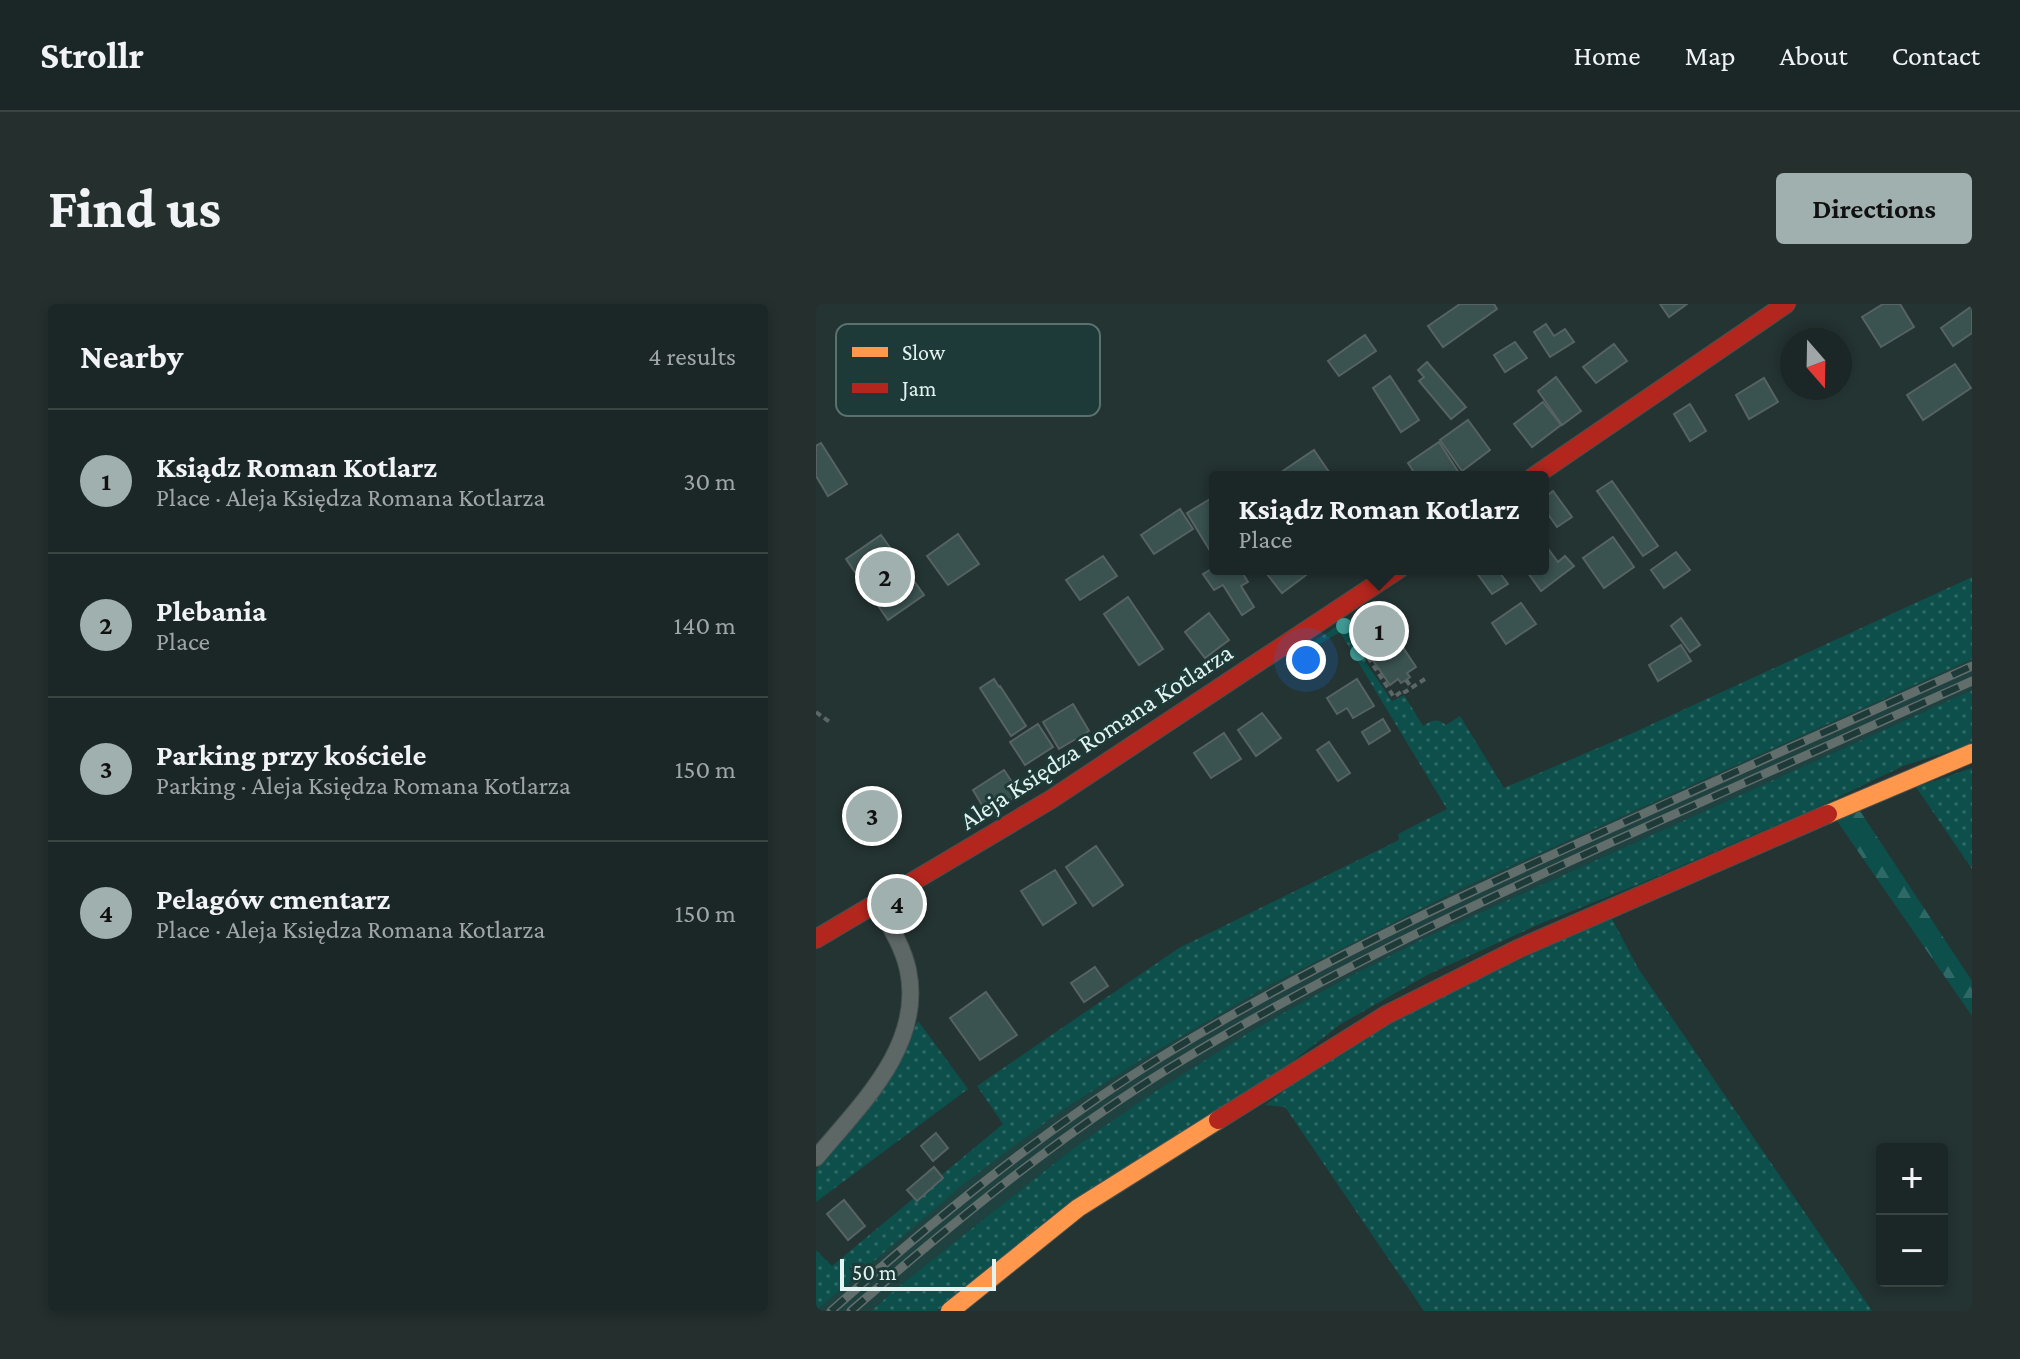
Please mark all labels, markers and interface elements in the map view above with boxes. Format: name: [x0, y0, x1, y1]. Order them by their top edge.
text: Strollr: [40, 34, 144, 76]
text: Home: [1574, 40, 1641, 71]
text: Map: [1685, 40, 1736, 71]
text: About: [1780, 40, 1848, 71]
text: Contact: [1892, 40, 1980, 71]
button: Directions: [1776, 173, 1972, 244]
text: Find us: [48, 177, 221, 239]
legend: [836, 324, 1100, 416]
north arrow: [1780, 328, 1852, 400]
text: Nearby: [80, 338, 183, 375]
text: Slow: [902, 340, 946, 365]
text: 4 results: [648, 342, 736, 371]
text: Jam: [900, 376, 937, 401]
text: Ksiądz Roman Kotlarz: [156, 450, 437, 483]
text: 1: [101, 467, 111, 496]
text: 30 m: [683, 467, 736, 496]
popup: [1209, 471, 1549, 575]
text: Place · Aleja Księdza Romana Kotlarza: [156, 483, 545, 512]
text: Ksiądz Roman Kotlarz: [1238, 492, 1520, 525]
text: Place: [1238, 525, 1292, 554]
pin: 2: [859, 547, 911, 607]
text: Plebania: [156, 594, 267, 627]
pin: 1: [1353, 601, 1405, 661]
text: 2: [99, 611, 113, 640]
text: 140 m: [674, 611, 736, 640]
text: Place: [156, 627, 210, 656]
street label: Aleja Księdza Romana Kotlarza: [954, 637, 1238, 836]
your location: [1286, 640, 1326, 680]
text: Parking przy kościele: [156, 738, 427, 771]
text: 3: [100, 755, 112, 784]
text: 150 m: [675, 755, 736, 784]
text: Parking · Aleja Księdza Romana Kotlarza: [156, 771, 571, 800]
pin: 3: [846, 786, 898, 846]
pin: 4: [871, 874, 923, 934]
text: Pelagów cmentarz: [156, 882, 390, 915]
text: 4: [99, 899, 113, 928]
text: 150 m: [675, 899, 736, 928]
text: Place · Aleja Księdza Romana Kotlarza: [156, 915, 545, 944]
map controls: [1876, 1143, 1948, 1287]
button: +: [1876, 1143, 1948, 1215]
button: −: [1876, 1215, 1948, 1287]
scale bar: [840, 1255, 996, 1291]
text: 50 m: [852, 1260, 897, 1285]

